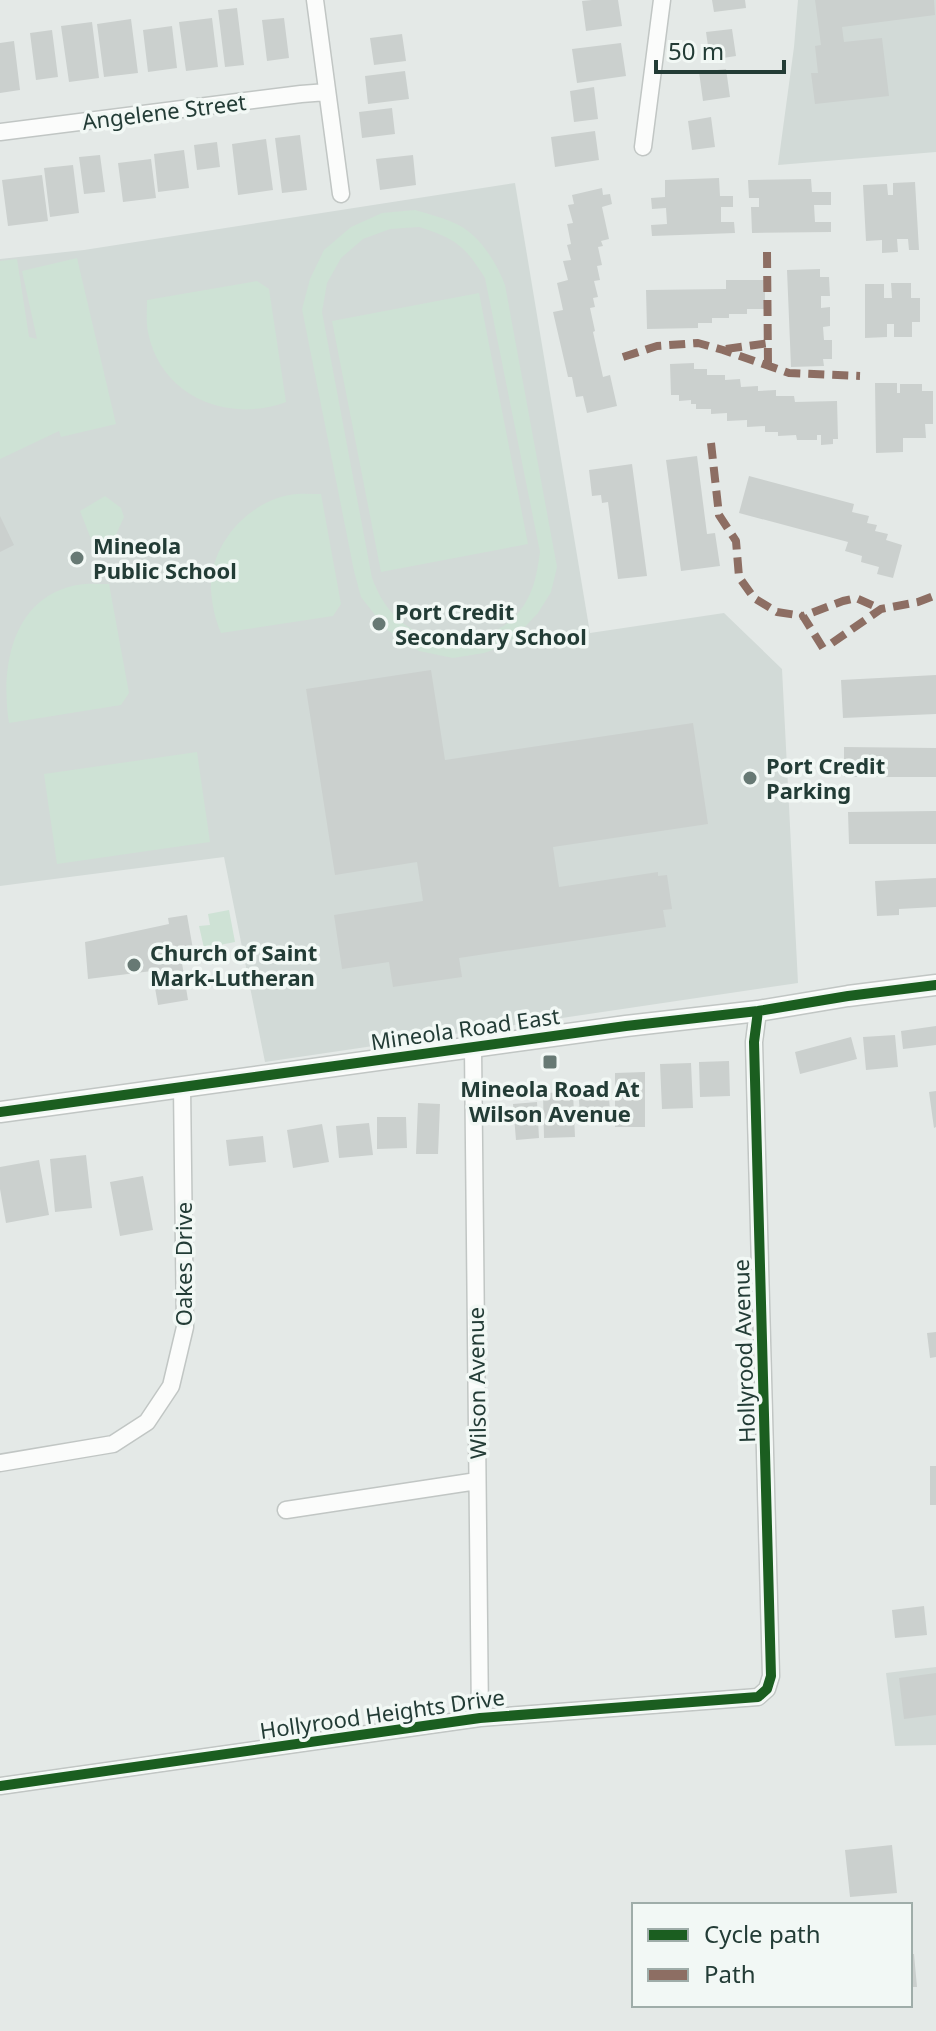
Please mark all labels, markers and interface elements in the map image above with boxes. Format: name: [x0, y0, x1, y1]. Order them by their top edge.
scale bar: [656, 24, 784, 74]
text: 50 m: [668, 34, 724, 67]
street label: Angelene Street: [80, 86, 248, 136]
place label: Mineola Public School: [93, 530, 237, 585]
marker: Mineola Public School: [68, 549, 86, 567]
place label: Port Credit Secondary School: [395, 596, 587, 651]
marker: Port Credit Secondary School: [370, 615, 388, 633]
place label: Port Credit Parking: [766, 750, 885, 805]
marker: Port Credit Parking: [741, 769, 759, 787]
place label: Church of Saint Mark-Lutheran: [150, 937, 317, 992]
marker: Church of Saint Mark-Lutheran: [125, 956, 143, 974]
street label: Mineola Road East: [369, 1000, 561, 1056]
marker: Mineola Road At Wilson Avenue: [541, 1053, 559, 1071]
place label: Mineola Road At Wilson Avenue: [460, 1073, 640, 1128]
street label: Oakes Drive: [168, 1202, 198, 1326]
street label: Hollyrood Avenue: [725, 1259, 761, 1443]
street label: Wilson Avenue: [460, 1307, 492, 1459]
street label: Hollyrood Heights Drive: [258, 1681, 506, 1745]
legend: [632, 1903, 912, 2007]
text: Cycle path: [704, 1917, 821, 1950]
text: Path: [704, 1957, 755, 1990]

